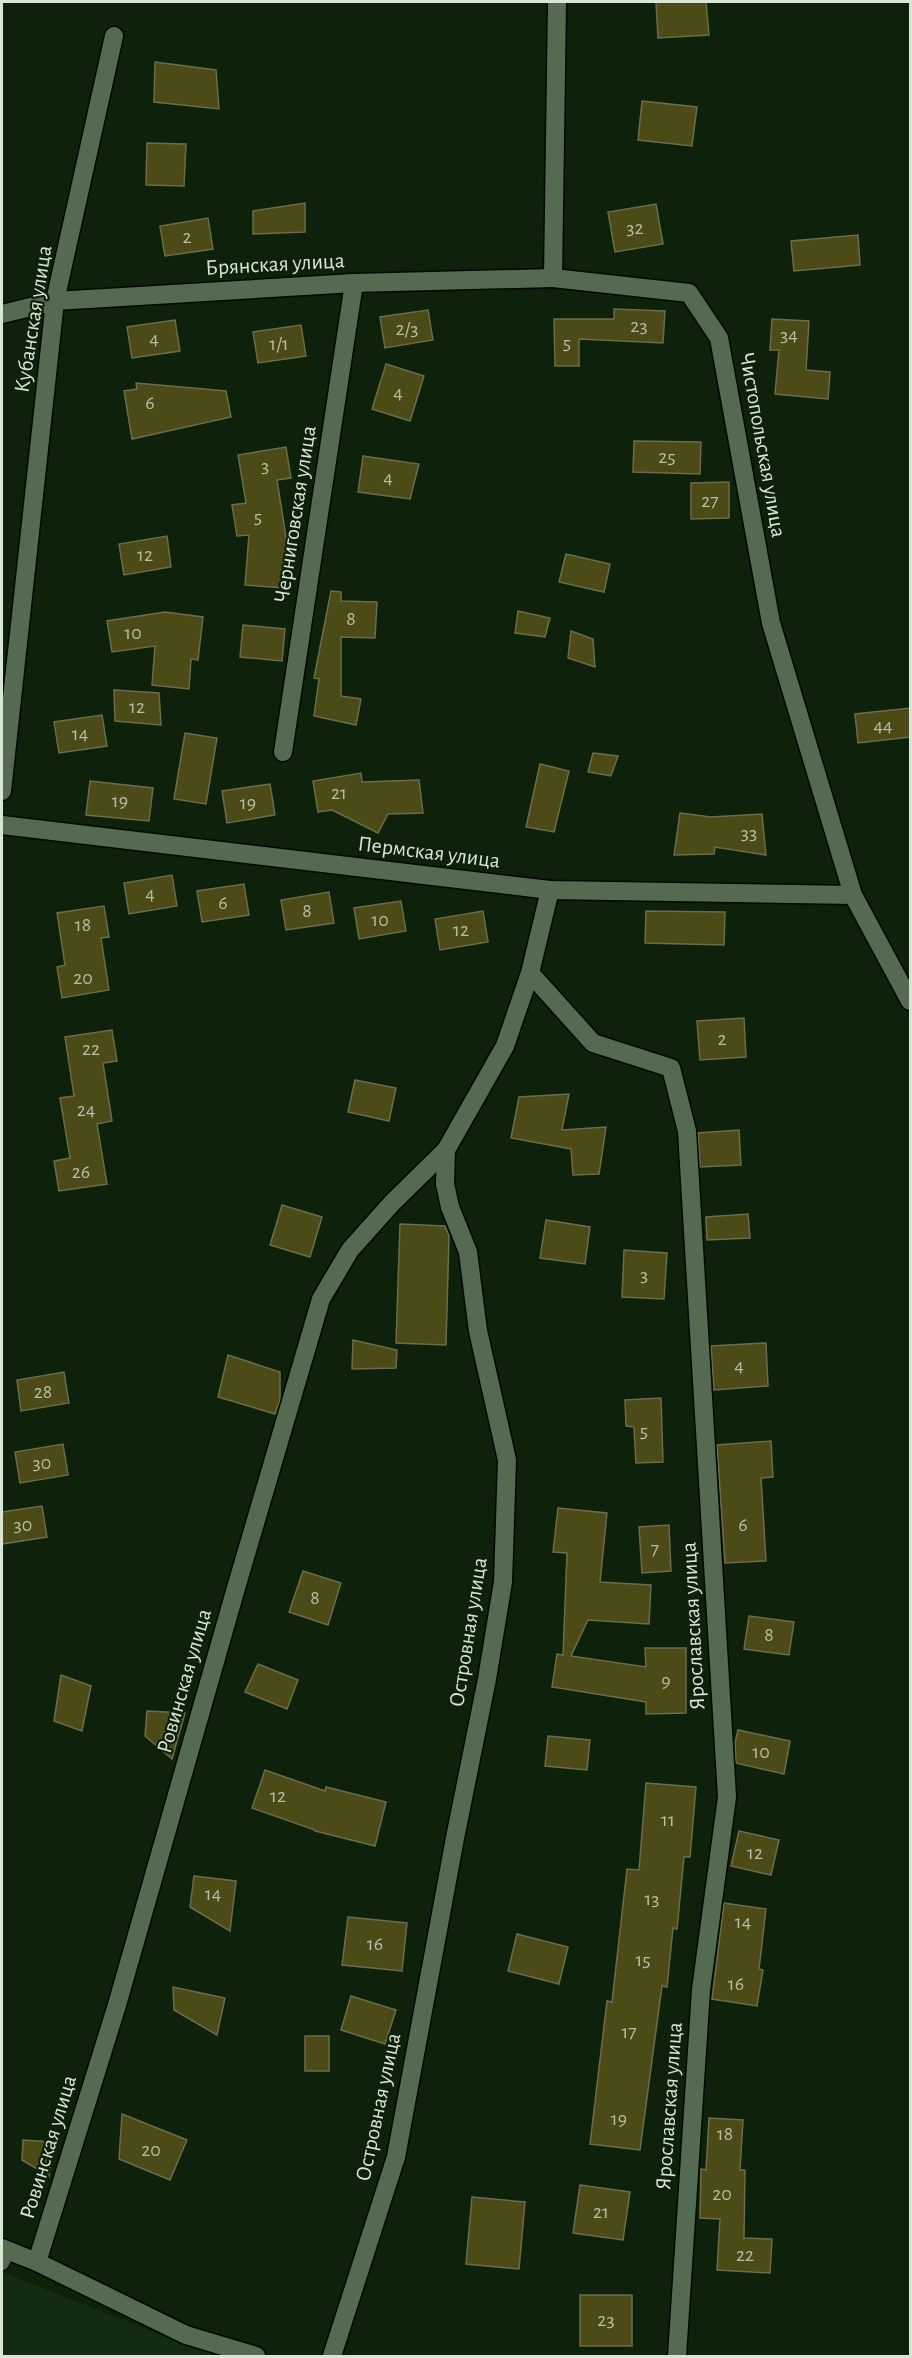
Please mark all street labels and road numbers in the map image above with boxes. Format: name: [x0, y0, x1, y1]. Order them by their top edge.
street label: Кубанская улица: [11, 244, 55, 394]
street label: Брянская улица: [205, 249, 345, 279]
street label: Чистопольская улица: [736, 351, 790, 539]
street label: Черниговская улица: [270, 424, 320, 604]
street label: Пермская улица: [357, 832, 501, 872]
street label: Ярославская улица: [678, 1541, 708, 1711]
street label: Островная улица: [445, 1556, 491, 1708]
street label: Ровинская улица: [153, 1606, 215, 1756]
street label: Ярославская улица: [652, 2021, 686, 2191]
street label: Островная улица: [352, 2031, 404, 2183]
street label: Ровинская улица: [16, 2073, 80, 2221]

